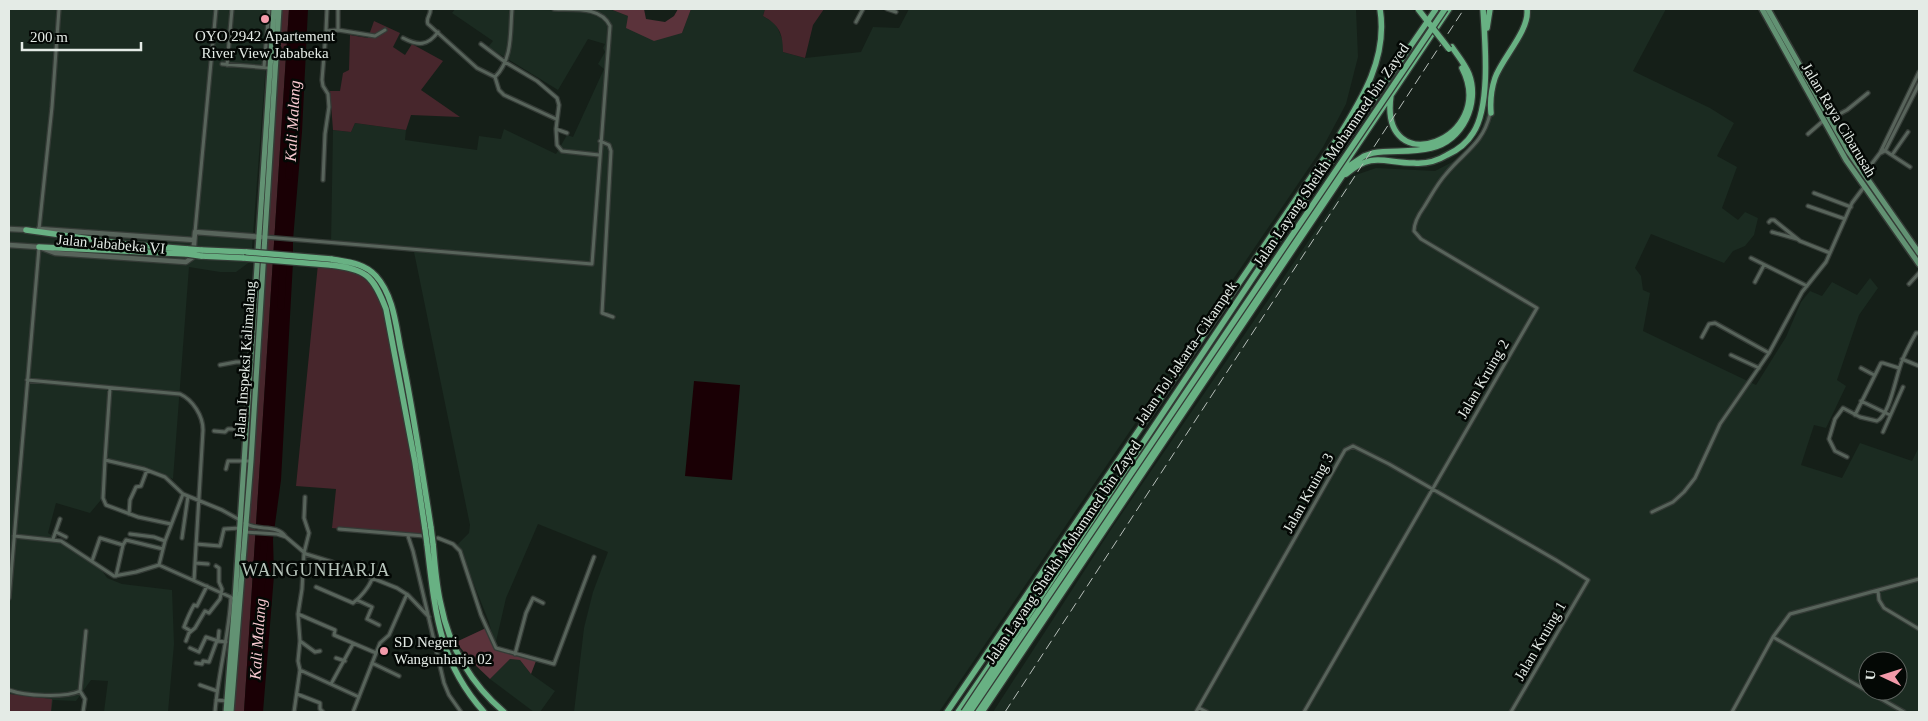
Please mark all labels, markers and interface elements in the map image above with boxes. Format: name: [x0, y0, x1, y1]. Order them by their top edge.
marker: OYO 2942 Apartement River View Jababeka: [259, 13, 271, 25]
scale bar: [22, 20, 141, 52]
place label: OYO 2942 Apartement River View Jababeka: [195, 28, 336, 61]
text: 200 m: [30, 29, 68, 45]
street label: Jalan Layang Sheikh Mohammed bin Zayed: [1250, 40, 1412, 269]
street label: Jalan Raya Cibarusah: [1799, 60, 1880, 180]
water label: Kali Malang: [282, 80, 304, 163]
street label: Jalan Jababeka VI: [56, 231, 166, 257]
street label: Jalan Tol Jakarta–Cikampek: [1132, 278, 1240, 428]
street label: Jalan Inspeksi Kalimalang: [231, 280, 259, 440]
street label: Jalan Kruing 2: [1454, 337, 1512, 421]
street label: Jalan Layang Sheikh Mohammed bin Zayed: [982, 437, 1144, 666]
street label: Jalan Kruing 3: [1280, 450, 1336, 536]
district label: WANGUNHARJA: [242, 560, 391, 580]
water label: Kali Malang: [246, 598, 270, 681]
street label: Jalan Kruing 1: [1511, 599, 1569, 683]
place label: SD Negeri Wangunharja 02: [394, 634, 492, 667]
marker: SD Negeri Wangunharja 02: [378, 645, 390, 657]
north arrow: [1858, 651, 1908, 701]
text: U: [1863, 670, 1878, 681]

